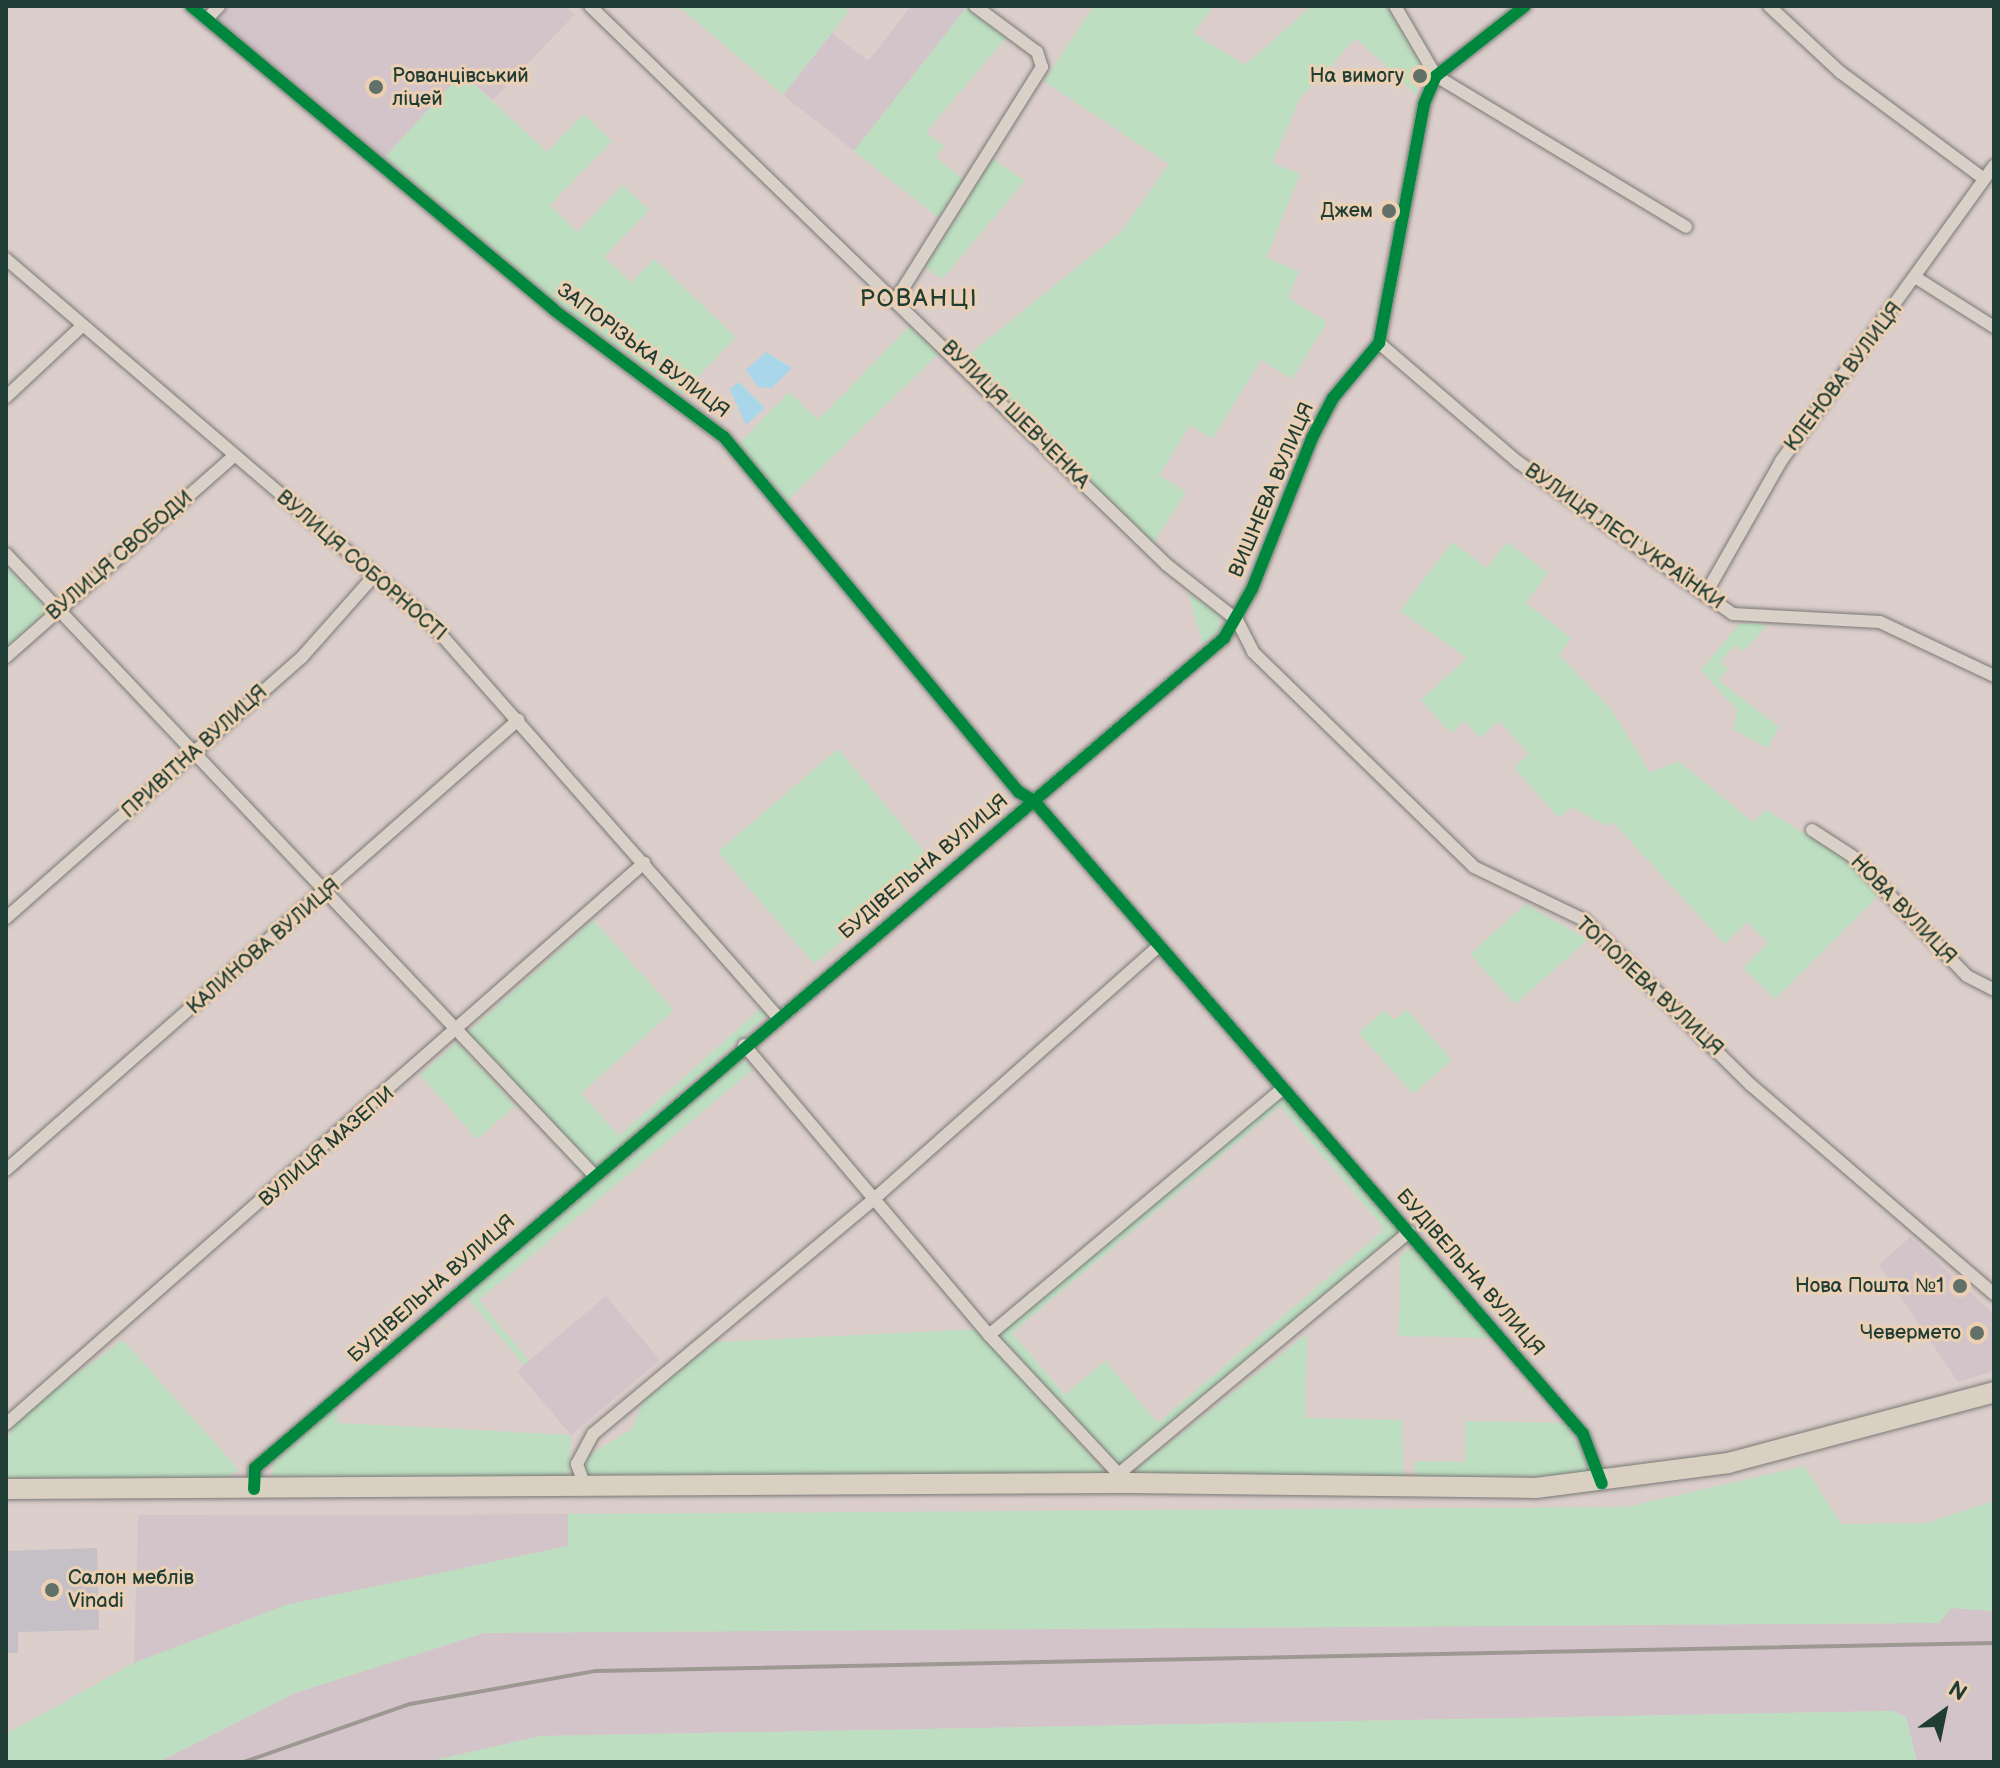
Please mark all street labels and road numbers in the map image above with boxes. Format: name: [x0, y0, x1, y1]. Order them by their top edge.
street label: ЗАПОРІЗЬКА ВУЛИЦЯ: [552, 278, 734, 424]
street label: КЛЕНОВА ВУЛИЦЯ: [1780, 298, 1908, 456]
street label: ВУЛИЦЯ ШЕВЧЕНКА: [936, 336, 1094, 494]
street label: ВИШНЕВА ВУЛИЦЯ: [1224, 399, 1320, 581]
street label: ВУЛИЦЯ ЛЕСІ УКРАЇНКИ: [1520, 459, 1728, 615]
street label: ВУЛИЦЯ СВОБОДИ: [42, 486, 198, 626]
street label: ВУЛИЦЯ СОБОРНОСТІ: [271, 486, 451, 646]
street label: ПРИВІТНА ВУЛИЦЯ: [117, 680, 273, 824]
street label: БУДІВЕЛЬНА ВУЛИЦЯ: [835, 789, 1013, 945]
street label: НОВА ВУЛИЦЯ: [1845, 851, 1961, 969]
street label: КАЛИНОВА ВУЛИЦЯ: [183, 874, 345, 1020]
street label: ТОПОЛЕВА ВУЛИЦЯ: [1570, 913, 1728, 1061]
street label: ВУЛИЦЯ МАЗЕПИ: [254, 1082, 400, 1212]
street label: БУДІВЕЛЬНА ВУЛИЦЯ: [1391, 1185, 1549, 1361]
street label: БУДІВЕЛЬНА ВУЛИЦЯ: [344, 1210, 520, 1368]

